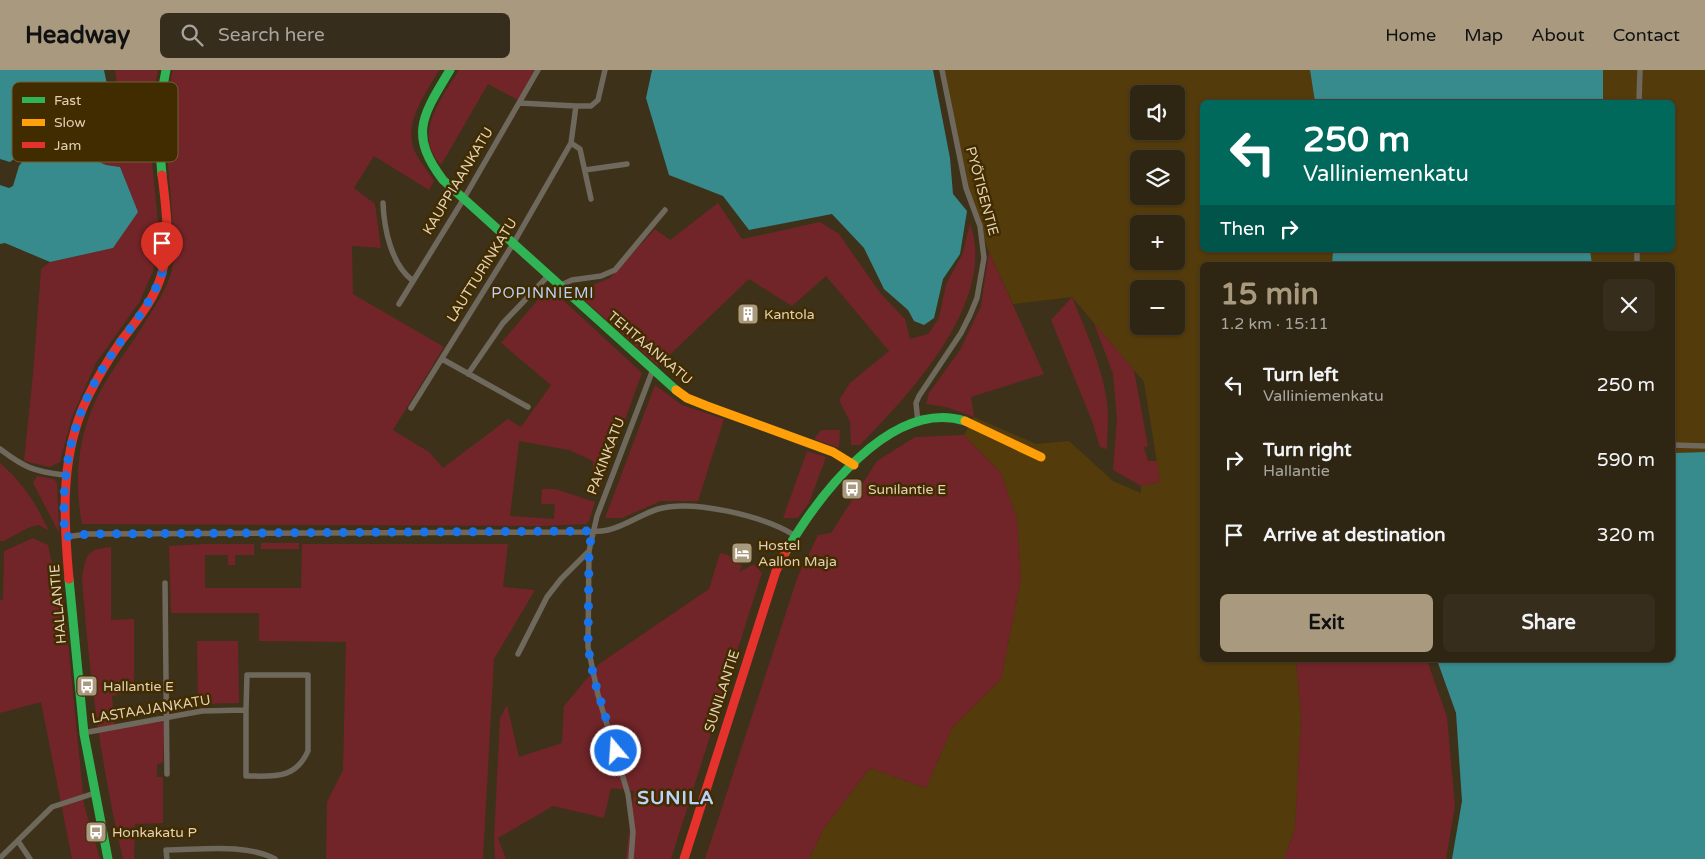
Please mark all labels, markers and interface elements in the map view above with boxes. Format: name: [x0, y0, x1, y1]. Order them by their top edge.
search box: [160, 13, 510, 58]
text: Headway: [25, 21, 130, 50]
icon: search: [178, 21, 206, 49]
text: Search here: [218, 24, 325, 46]
text: Home: [1385, 24, 1436, 46]
text: Map: [1464, 24, 1503, 46]
text: About: [1531, 24, 1585, 46]
text: Contact: [1613, 24, 1680, 46]
legend: [12, 82, 178, 162]
map controls: [1130, 85, 1185, 335]
button: sound: [1130, 85, 1185, 140]
text: Fast: [54, 92, 82, 109]
text: Slow: [54, 114, 86, 131]
text: 250 m: [1303, 119, 1410, 161]
icon: left: [1220, 120, 1285, 185]
street label: KAUPPIAANKATU: [419, 124, 497, 238]
text: Jam: [54, 137, 81, 154]
street label: PYÖTISENTIE: [962, 145, 1002, 238]
button: layers: [1130, 150, 1185, 205]
text: Valliniemenkatu: [1303, 161, 1469, 187]
street label: LAUTTURINKATU: [443, 215, 521, 325]
button: +: [1130, 215, 1185, 270]
icon: right: [1275, 215, 1303, 243]
text: Then: [1220, 218, 1265, 240]
pin: [141, 222, 183, 273]
icon: arrive: [148, 229, 176, 257]
text: 15 min: [1220, 276, 1319, 313]
button: close: [1603, 279, 1655, 331]
button: −: [1130, 280, 1185, 335]
district label: POPINNIEMI: [491, 284, 595, 302]
building icon: Kantola: [736, 302, 760, 326]
place label: Kantola: [764, 306, 815, 323]
street label: TEHTAANKATU: [604, 308, 696, 388]
text: 1.2 km · 15:11: [1220, 314, 1329, 334]
text: Turn left: [1263, 364, 1339, 386]
icon: left: [1220, 371, 1248, 399]
text: 250 m: [1597, 374, 1655, 396]
text: Valliniemenkatu: [1263, 386, 1384, 406]
street label: PAKINKATU: [583, 415, 629, 497]
text: Turn right: [1263, 439, 1351, 461]
icon: right: [1220, 446, 1248, 474]
text: 590 m: [1597, 449, 1655, 471]
text: Hallantie: [1263, 461, 1330, 481]
bus stop icon: Sunilantie E: [840, 477, 864, 501]
place label: Sunilantie E: [868, 481, 946, 498]
icon: arrive: [1220, 521, 1248, 549]
text: Arrive at destination: [1263, 524, 1446, 546]
text: 320 m: [1597, 524, 1655, 546]
place label: Hostel Aallon Maja: [758, 537, 837, 570]
hotel icon: Hostel Aallon Maja: [730, 541, 754, 565]
street label: HALLANTIE: [46, 563, 70, 645]
button: Exit: [1220, 594, 1433, 652]
button: Share: [1443, 594, 1655, 652]
street label: SUNILANTIE: [701, 648, 743, 734]
bus stop icon: Hallantie E: [75, 674, 99, 698]
place label: Hallantie E: [103, 678, 174, 695]
street label: LASTAAJANKATU: [90, 691, 212, 727]
position arrow: [589, 724, 641, 776]
district label: SUNILA: [637, 787, 715, 809]
bus stop icon: Honkakatu P: [84, 820, 108, 844]
place label: Honkakatu P: [112, 824, 197, 841]

